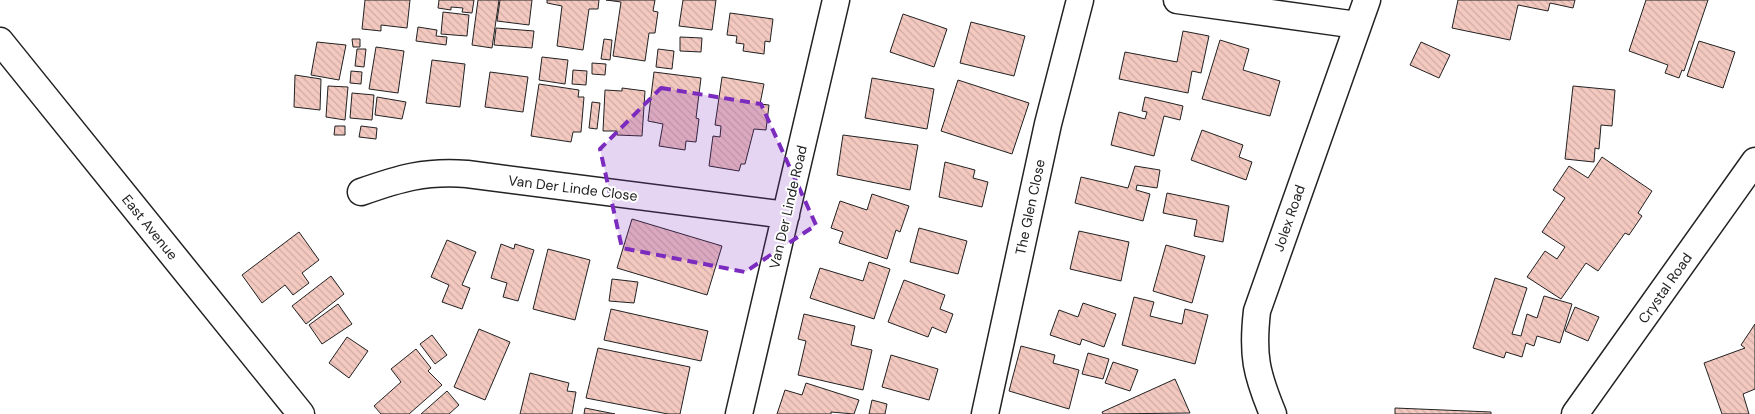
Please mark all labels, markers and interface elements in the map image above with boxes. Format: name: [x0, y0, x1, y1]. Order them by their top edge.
street label: Van Der Linde Road: [765, 143, 811, 271]
street label: The Glen Close: [1011, 157, 1049, 257]
street label: Van Der Linde Close: [507, 171, 639, 205]
street label: Jolex Road: [1269, 182, 1309, 254]
street label: East Avenue: [118, 191, 182, 263]
street label: Crystal Road: [1634, 249, 1696, 327]

